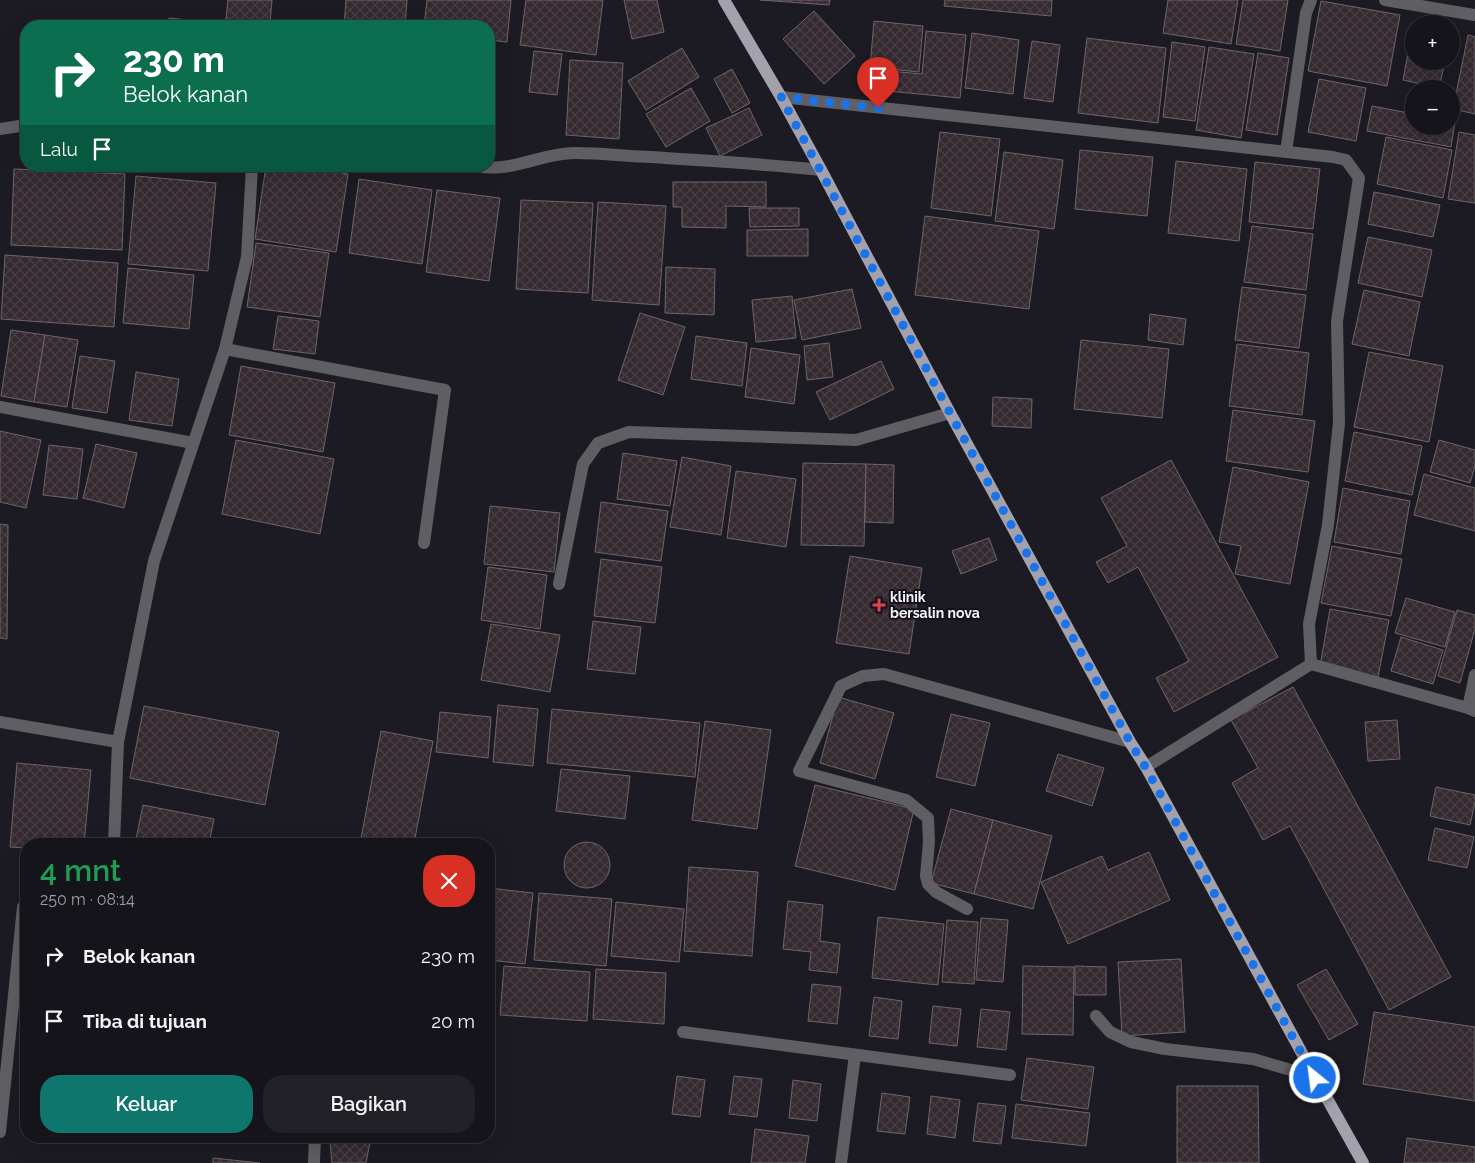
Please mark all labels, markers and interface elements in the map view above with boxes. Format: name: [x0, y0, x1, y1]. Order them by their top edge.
map controls: [1405, 15, 1460, 135]
button: +: [1405, 15, 1460, 70]
text: 230 m: [123, 39, 225, 80]
icon: right: [40, 40, 105, 105]
pin: [857, 57, 899, 108]
icon: arrive: [864, 64, 892, 92]
button: −: [1405, 80, 1460, 135]
text: Belok kanan: [123, 81, 248, 107]
icon: arrive: [88, 135, 116, 163]
text: Lalu: [40, 138, 78, 160]
place label: klinik bersalin nova: [890, 589, 980, 621]
marker: klinik bersalin nova: [872, 598, 886, 612]
text: 4 mnt: [40, 853, 121, 888]
button: close: [423, 855, 475, 907]
text: 250 m · 08:14: [40, 890, 135, 909]
icon: right: [40, 942, 68, 970]
text: Belok kanan: [83, 945, 195, 967]
text: 230 m: [421, 945, 475, 967]
icon: arrive: [40, 1007, 68, 1035]
text: Tiba di tujuan: [83, 1010, 207, 1032]
text: 20 m: [431, 1010, 475, 1032]
position arrow: [1288, 1051, 1340, 1103]
button: Keluar: [40, 1075, 253, 1133]
button: Bagikan: [263, 1075, 475, 1133]

